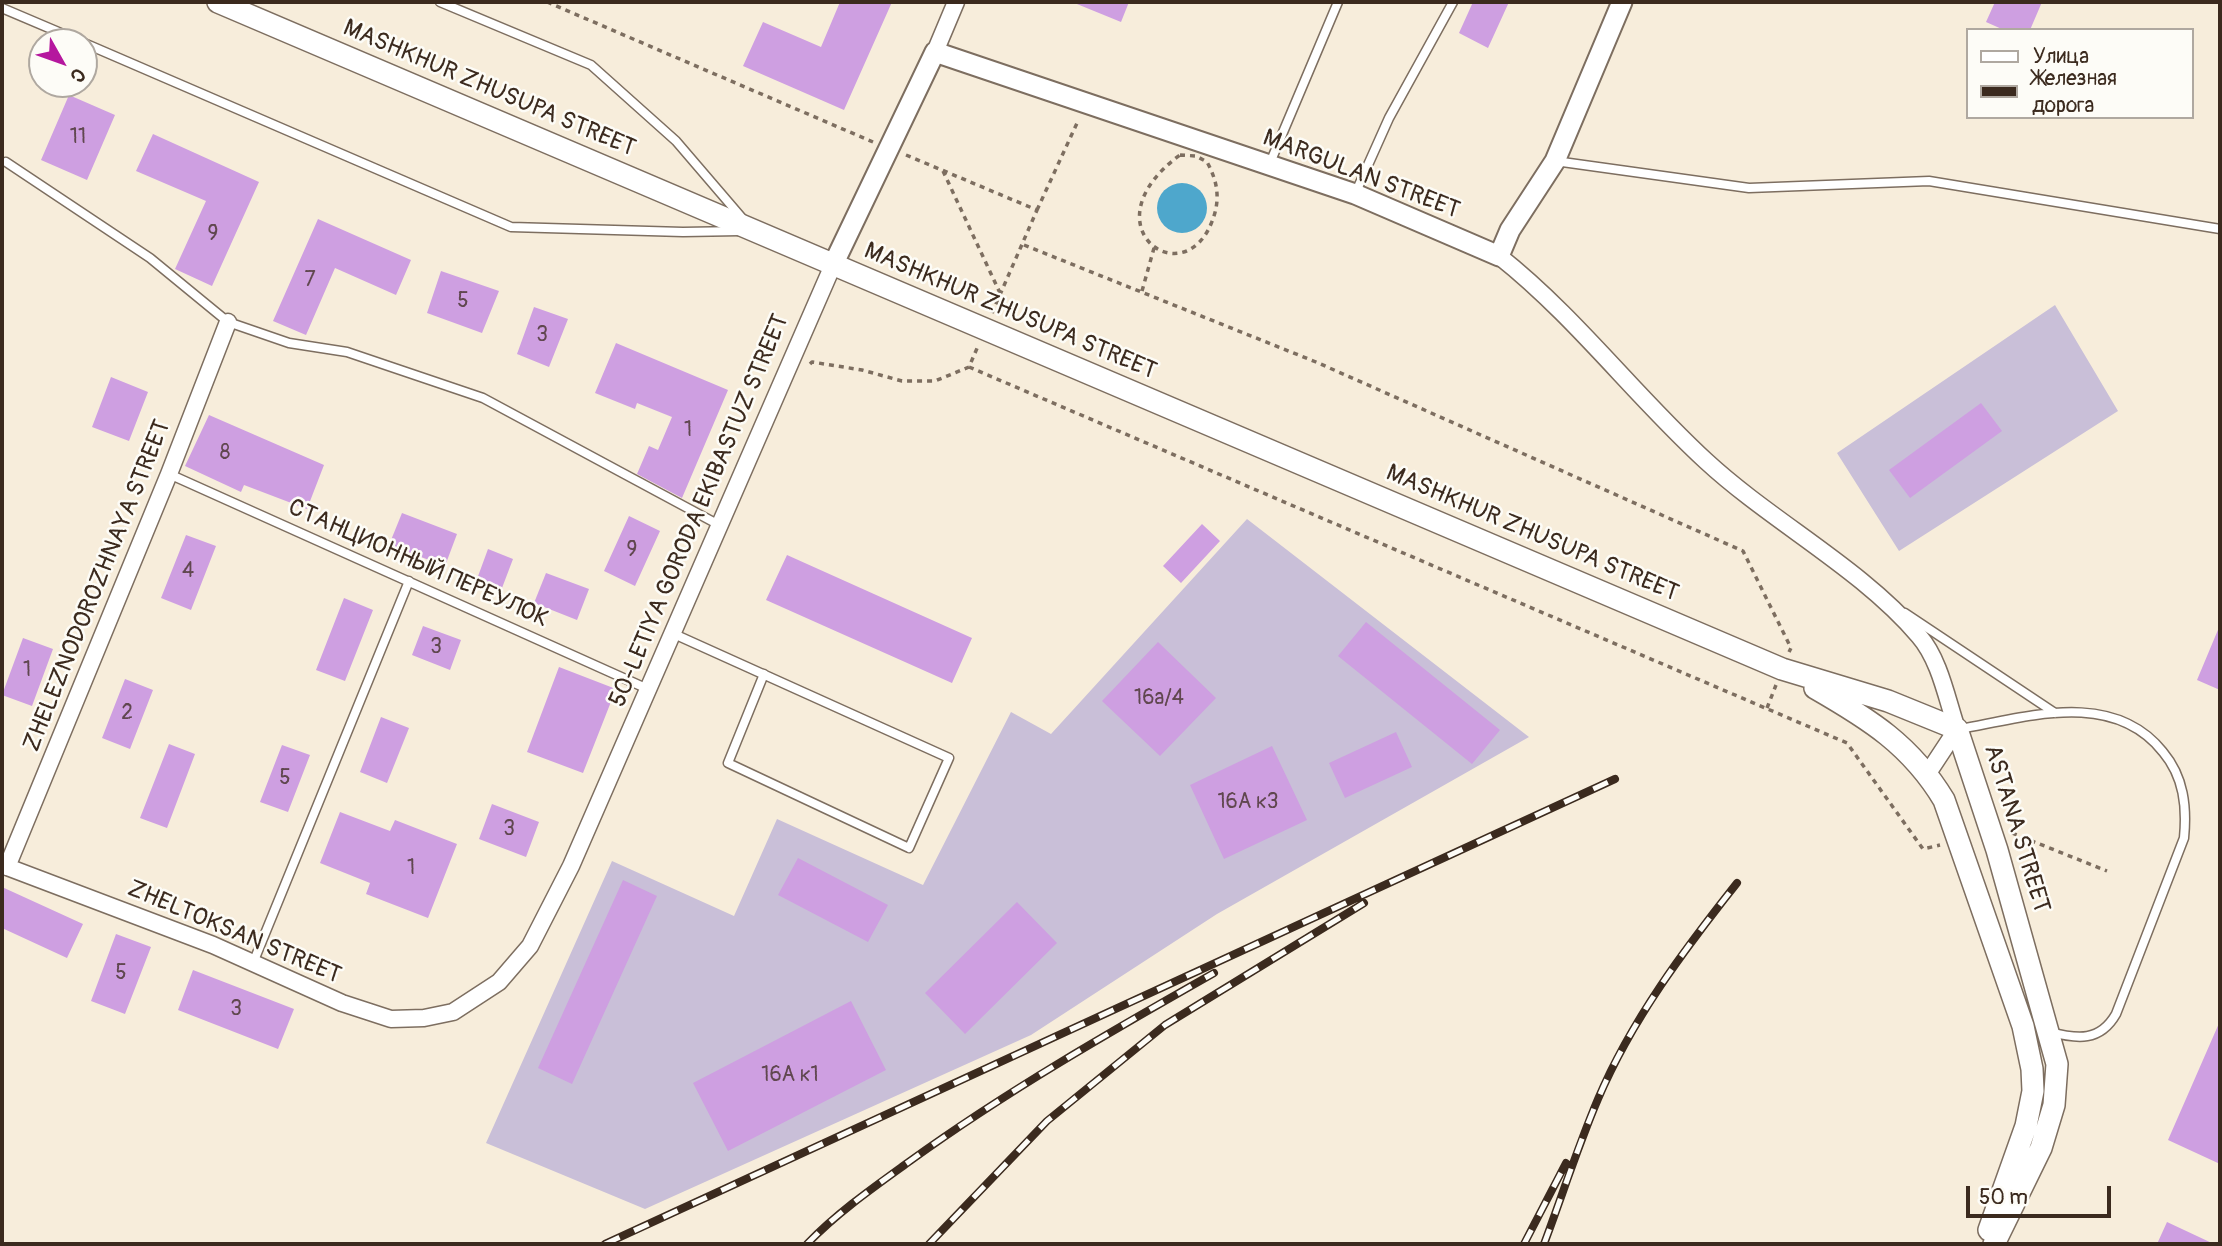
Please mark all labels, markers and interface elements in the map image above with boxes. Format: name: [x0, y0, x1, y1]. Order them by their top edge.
street label: MASHKHUR ZHUSUPA STREET: [338, 14, 640, 164]
north arrow: [28, 28, 98, 98]
legend: [1966, 28, 2194, 119]
text: Улица: [2033, 43, 2089, 70]
text: С: [65, 63, 91, 87]
text: Железная дорога: [2032, 65, 2117, 119]
street label: MARGULAN STREET: [1258, 124, 1464, 226]
house number: 11: [70, 125, 86, 151]
house number: 9: [208, 222, 218, 248]
street label: MASHKHUR ZHUSUPA STREET: [859, 237, 1161, 387]
house number: 7: [304, 268, 316, 294]
house number: 5: [457, 289, 469, 315]
street label: 50-LETIYA GORODA EKIBASTUZ STREET: [604, 310, 796, 712]
house number: 3: [536, 323, 548, 349]
street label: ZHELEZNODOROZHNAYA STREET: [18, 416, 178, 756]
house number: 1: [684, 418, 692, 444]
house number: 8: [220, 441, 230, 467]
street label: MASHKHUR ZHUSUPA STREET: [1381, 459, 1683, 609]
street label: СТАНЦИОННЫЙ ПЕРЕУЛОК: [283, 494, 553, 634]
house number: 9: [627, 538, 637, 564]
house number: 4: [182, 559, 194, 585]
house number: 3: [430, 635, 442, 661]
house number: 1: [23, 658, 31, 684]
house number: 16а/4: [1134, 686, 1184, 712]
house number: 2: [121, 701, 133, 727]
street label: ASTANA STREET: [1977, 741, 2055, 917]
house number: 5: [279, 766, 291, 792]
house number: 16А к3: [1217, 790, 1279, 816]
house number: 3: [503, 817, 515, 843]
house number: 1: [407, 856, 415, 882]
street label: ZHELTOKSAN STREET: [123, 875, 345, 991]
house number: 5: [115, 961, 127, 987]
house number: 3: [230, 997, 242, 1023]
house number: 16А к1: [761, 1063, 819, 1089]
scale bar: [1970, 1172, 2115, 1216]
text: 50 m: [1979, 1184, 2028, 1211]

